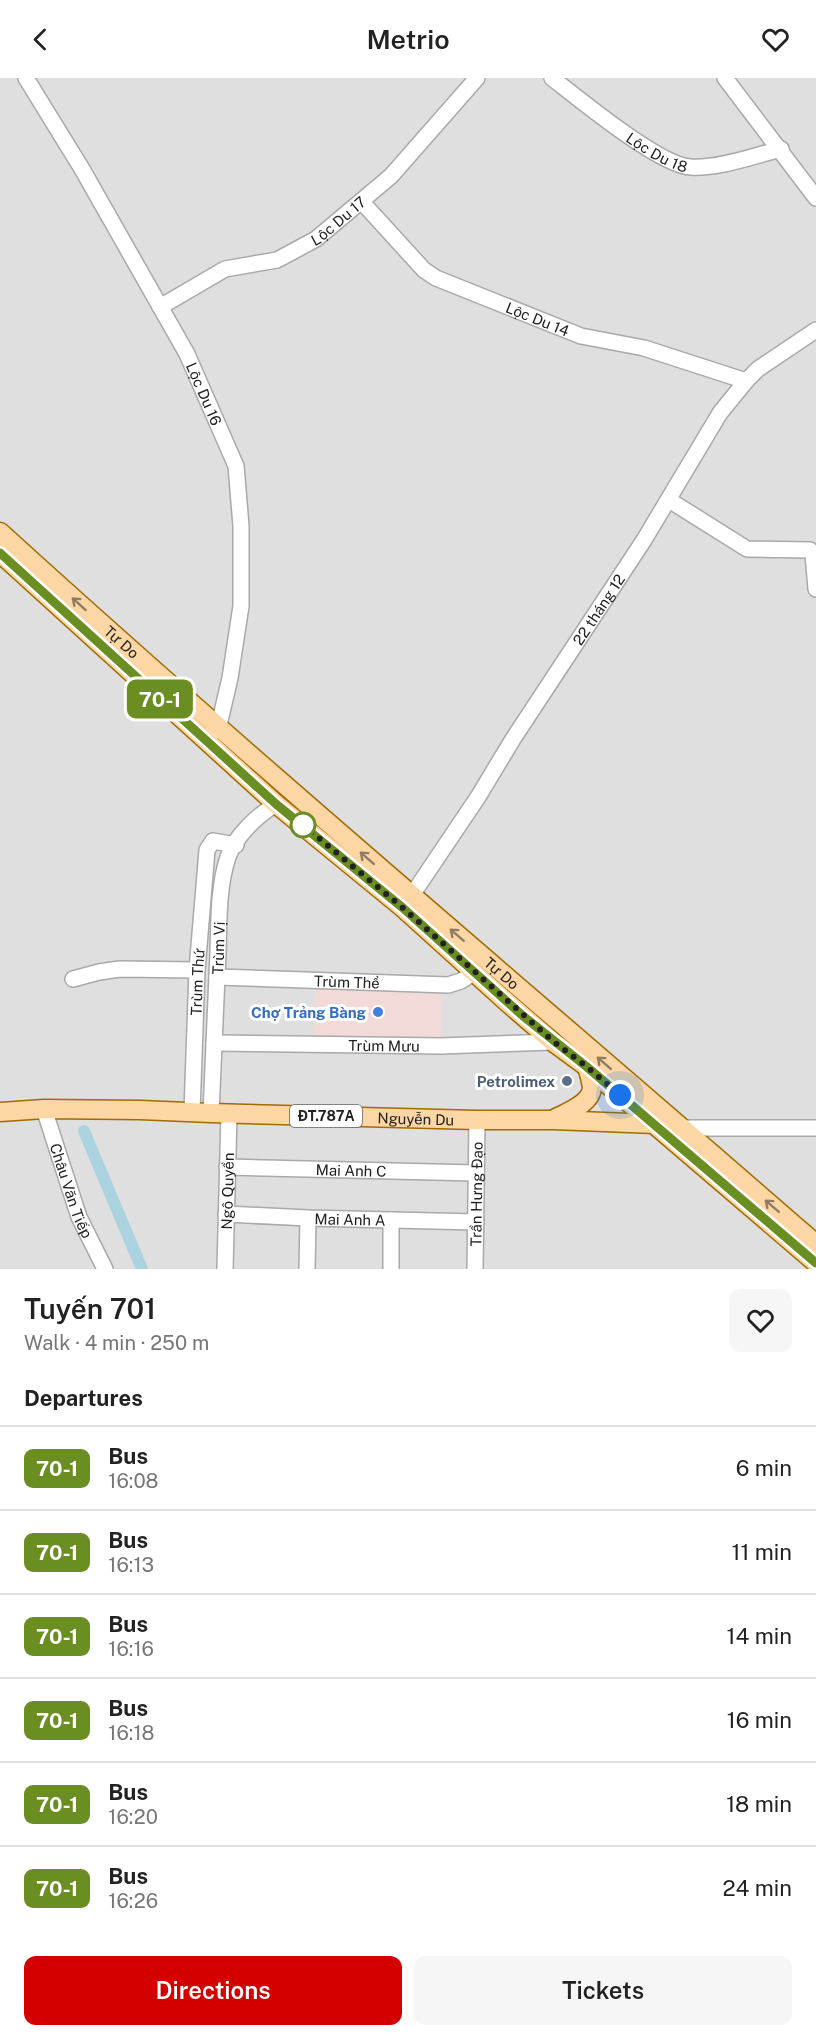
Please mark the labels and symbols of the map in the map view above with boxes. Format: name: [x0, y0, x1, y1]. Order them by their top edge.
street label: Lộc Du 18: [623, 129, 690, 175]
street label: Lộc Du 17: [308, 193, 369, 249]
street label: Lộc Du 14: [504, 298, 572, 339]
street label: Lộc Du 16: [183, 360, 226, 428]
street label: 22 tháng 12: [569, 571, 628, 648]
one-way arrow: [72, 597, 87, 611]
street label: Tự Do: [101, 622, 143, 661]
line badge: 70-1: [118, 680, 202, 718]
unlabelled marker: [290, 812, 316, 838]
one-way arrow: [360, 851, 375, 865]
street label: Trùm Vị: [209, 921, 227, 975]
one-way arrow: [450, 928, 465, 942]
street label: Trùm Thứ: [187, 948, 207, 1016]
street label: Tự Do: [481, 953, 523, 992]
street label: Trùm Thể: [314, 972, 380, 991]
place label: Chợ Trảng Bàng: [251, 1004, 367, 1021]
marker: Chợ Trảng Bàng: [371, 1005, 385, 1019]
street label: Trùm Mưu: [348, 1036, 420, 1054]
one-way arrow: [596, 1056, 612, 1069]
place label: Petrolimex: [477, 1073, 555, 1090]
marker: Petrolimex: [560, 1074, 574, 1088]
your location: [605, 1080, 635, 1110]
road number: ĐT.787A: [290, 1105, 362, 1127]
street label: Nguyễn Du: [377, 1109, 454, 1128]
street label: Châu Văn Tiếp: [47, 1141, 97, 1241]
street label: Trần Hưng Đạo: [467, 1141, 485, 1247]
street label: Ngô Quyền: [218, 1152, 237, 1230]
street label: Mai Anh C: [315, 1161, 387, 1179]
one-way arrow: [764, 1199, 780, 1212]
street label: Mai Anh A: [314, 1210, 386, 1228]

